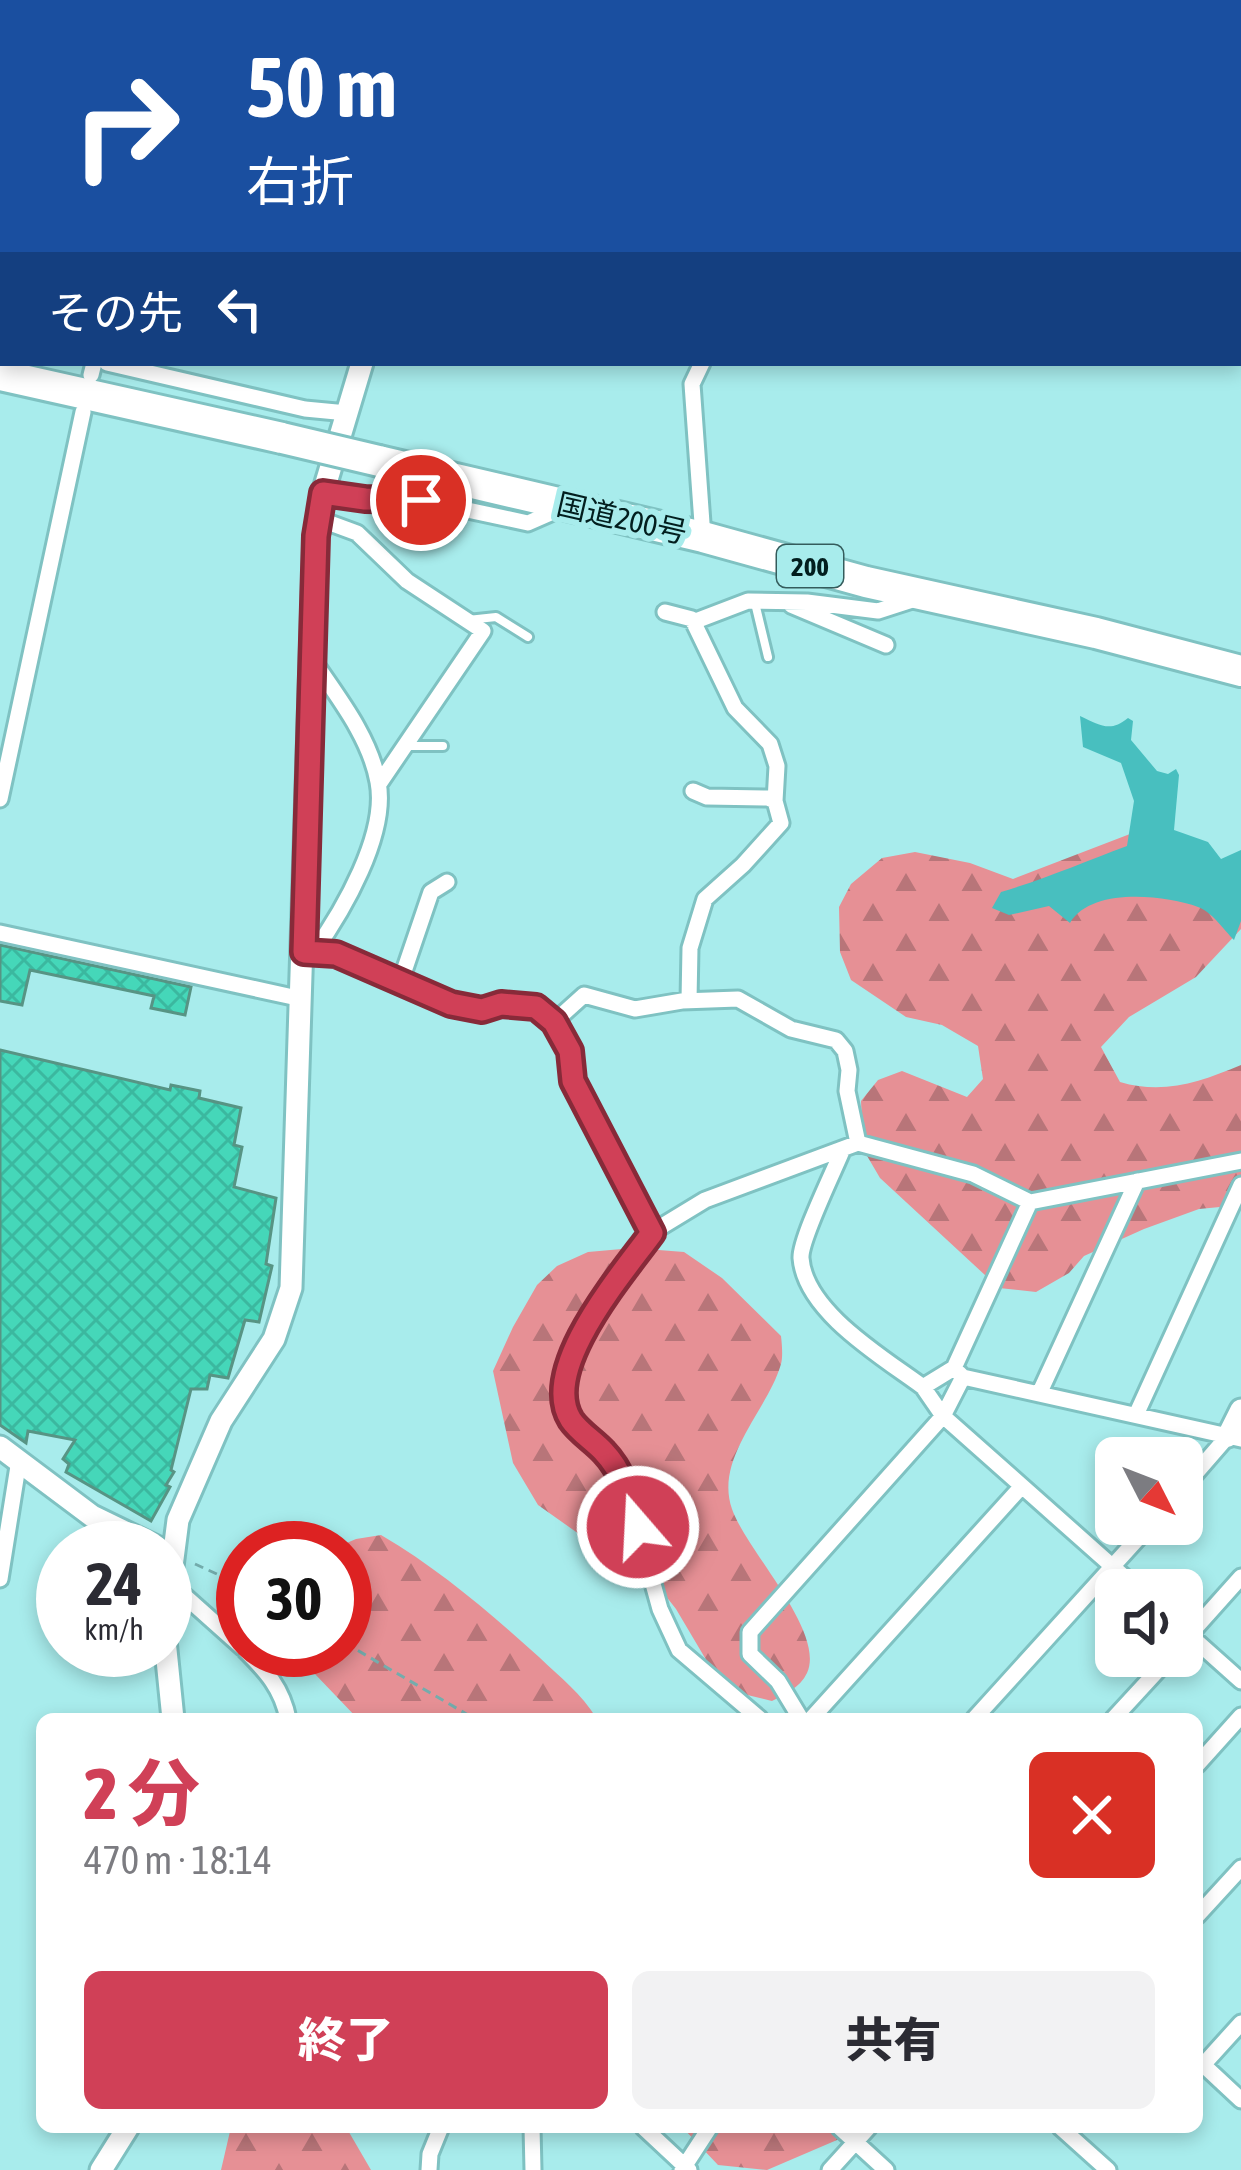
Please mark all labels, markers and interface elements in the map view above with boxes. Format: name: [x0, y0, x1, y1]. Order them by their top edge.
text: 50 m: [246, 39, 397, 135]
icon: right: [48, 48, 204, 204]
text: 右折: [246, 151, 354, 212]
icon: left: [207, 276, 273, 342]
text: その先: [48, 287, 183, 339]
pin: [370, 449, 472, 551]
icon: arrive: [388, 467, 454, 533]
street label: 国道200号: [554, 487, 690, 549]
road number: 200: [777, 545, 843, 587]
north arrow: [1095, 1437, 1203, 1545]
map controls: [1095, 1437, 1203, 1677]
position arrow: [575, 1464, 701, 1590]
speed limit sign: 30: [216, 1521, 372, 1677]
text: 24: [86, 1549, 142, 1618]
button: sound: [1095, 1569, 1203, 1677]
text: km/h: [84, 1612, 144, 1646]
text: 2 分: [84, 1752, 200, 1834]
button: close: [1029, 1752, 1155, 1878]
text: 470 m · 18:14: [84, 1838, 272, 1882]
button: 終了: [84, 1971, 608, 2109]
button: 共有: [632, 1971, 1155, 2109]

